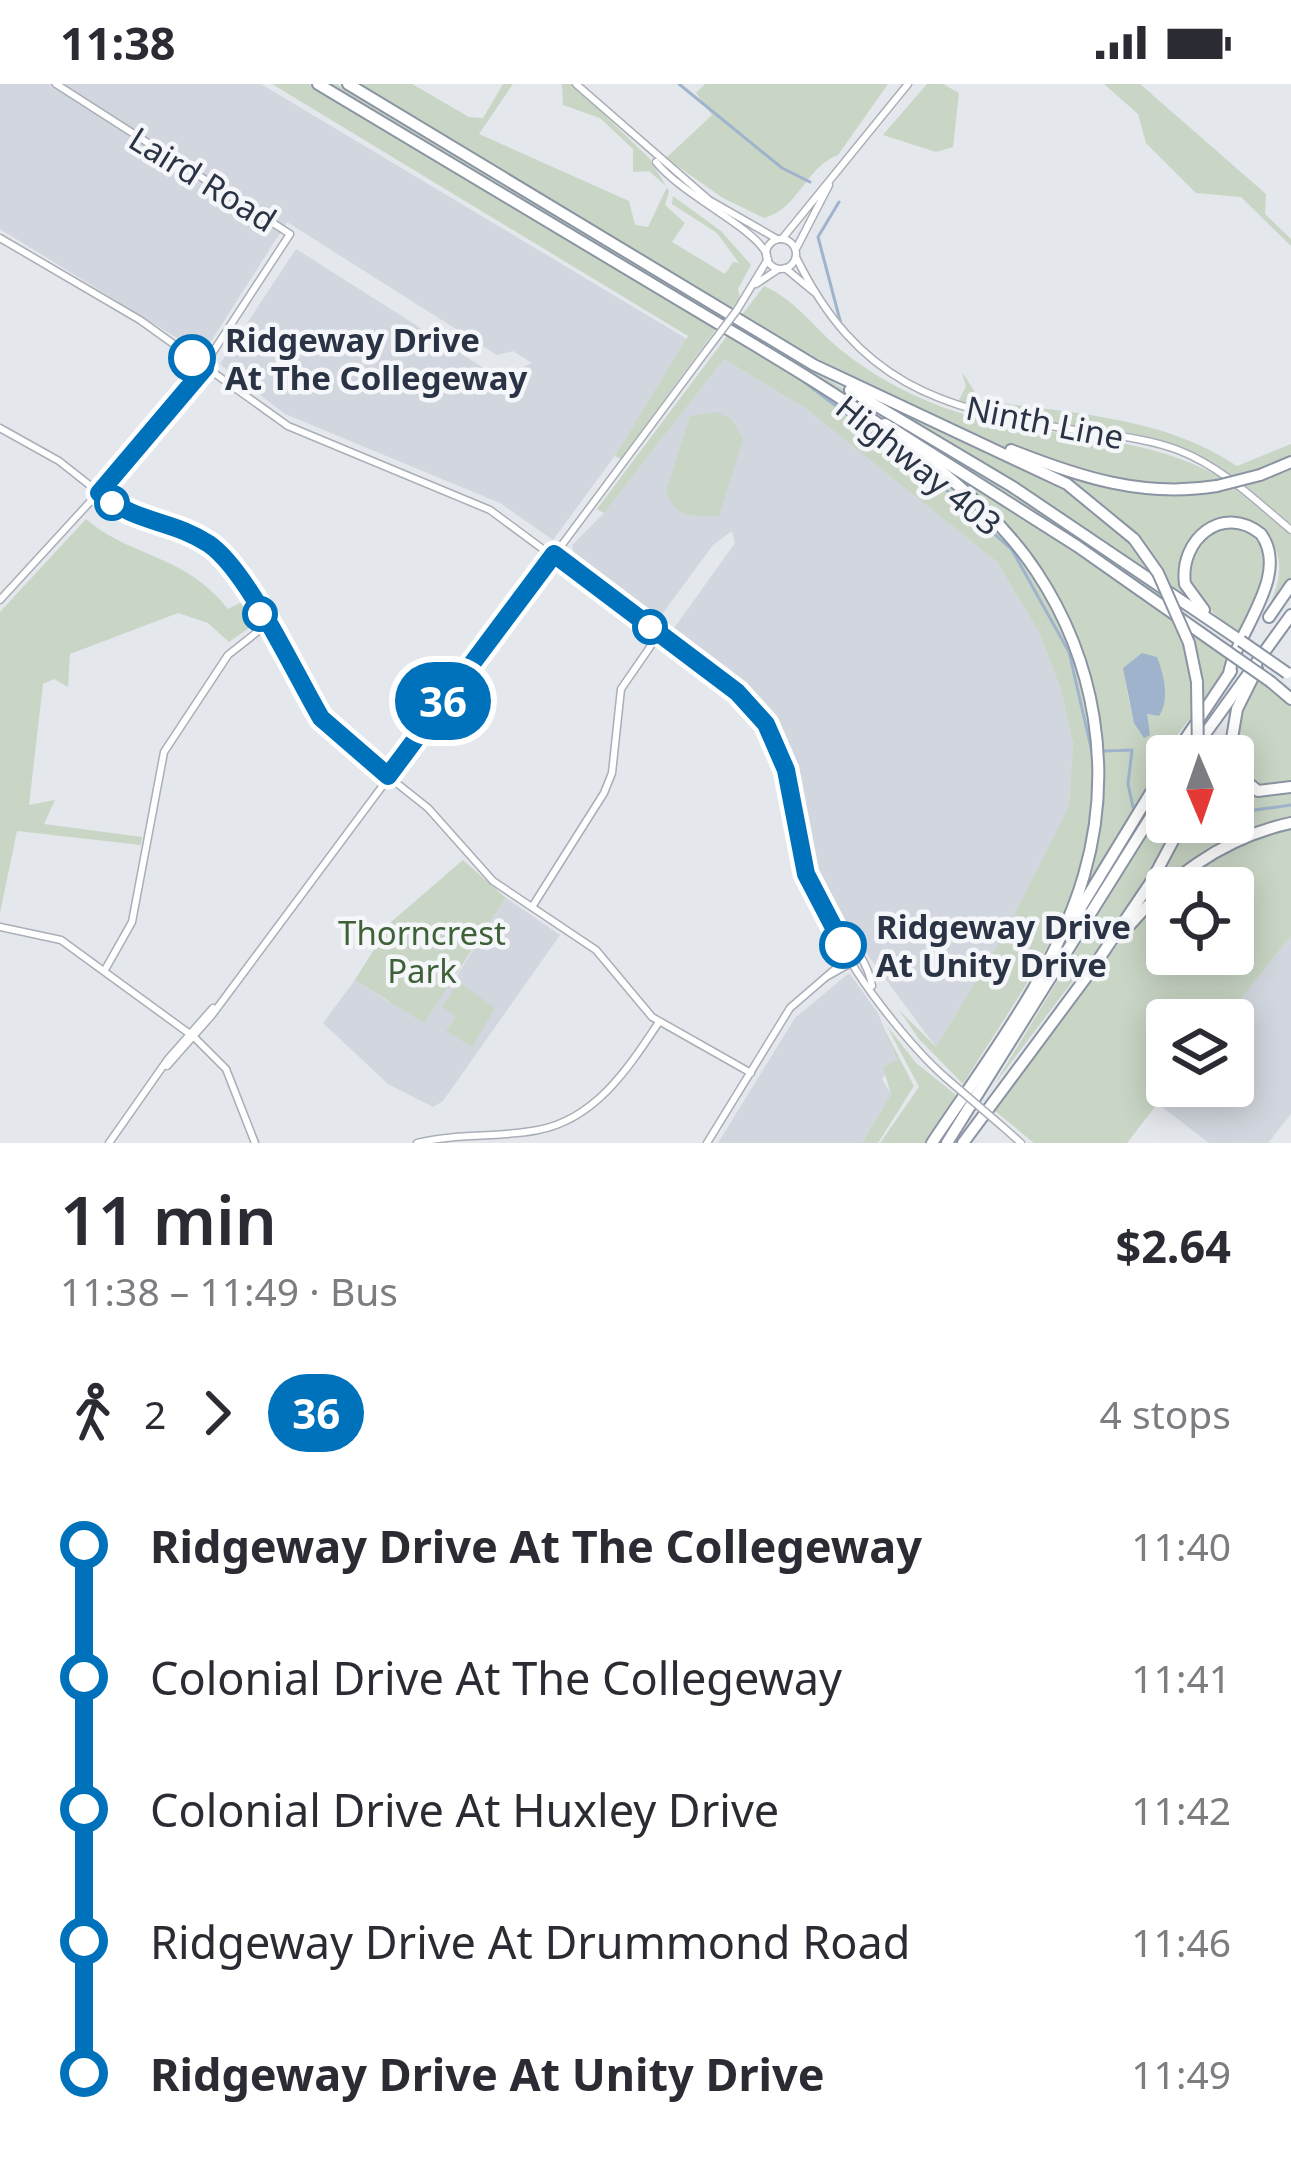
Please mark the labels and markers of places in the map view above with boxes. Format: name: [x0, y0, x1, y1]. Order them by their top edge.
place label: Ridgeway Drive At The Collegeway: [225, 317, 528, 400]
marker: Ridgeway Drive At The Collegeway: [170, 336, 214, 380]
unlabelled marker: [96, 487, 128, 519]
unlabelled marker: [244, 598, 276, 630]
unlabelled marker: [634, 611, 666, 643]
place label: Ridgeway Drive At Unity Drive: [876, 904, 1131, 987]
marker: Ridgeway Drive At Unity Drive: [821, 923, 865, 967]

